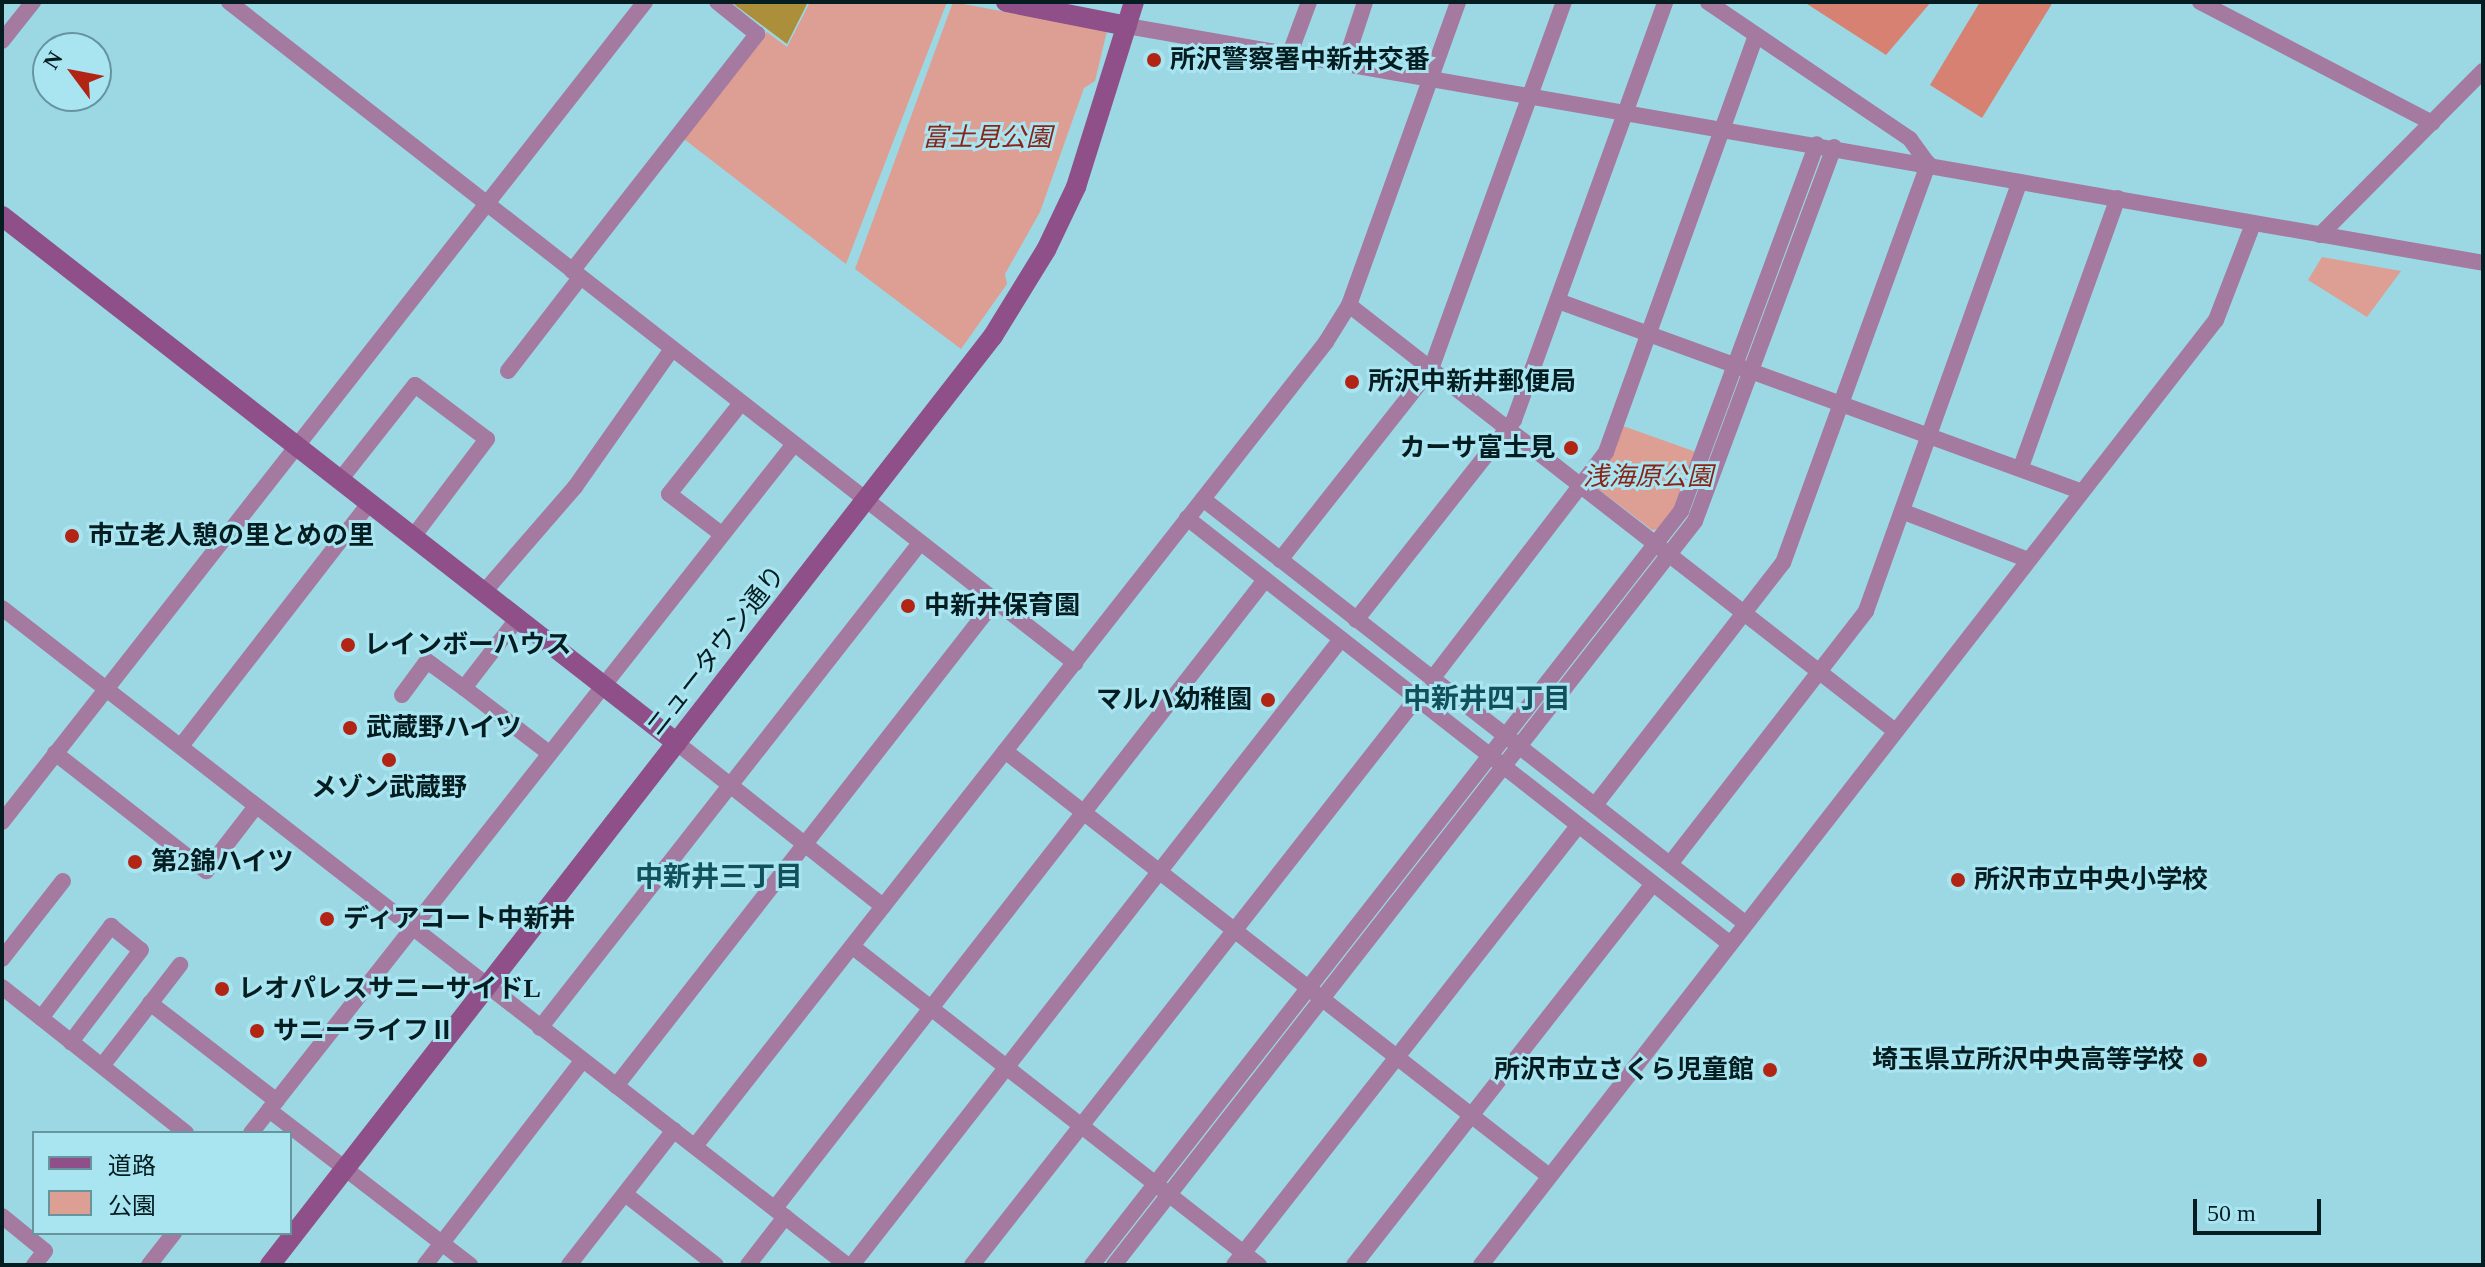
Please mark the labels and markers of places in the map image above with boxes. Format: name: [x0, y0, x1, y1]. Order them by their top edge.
place label: 所沢警察署中新井交番: [1170, 44, 1430, 76]
marker: 所沢警察署中新井交番: [1145, 51, 1163, 69]
place label: 所沢中新井郵便局: [1368, 366, 1576, 398]
marker: 所沢中新井郵便局: [1343, 373, 1361, 391]
place label: カーサ富士見: [1399, 432, 1555, 464]
marker: カーサ富士見: [1562, 439, 1580, 457]
place label: 市立老人憩の里とめの里: [88, 520, 374, 552]
marker: 市立老人憩の里とめの里: [63, 527, 81, 545]
place label: 中新井保育園: [924, 590, 1080, 622]
marker: 中新井保育園: [899, 597, 917, 615]
place label: レインボーハウス: [364, 629, 572, 661]
marker: レインボーハウス: [339, 636, 357, 654]
place label: マルハ幼稚園: [1096, 684, 1252, 716]
marker: マルハ幼稚園: [1259, 691, 1277, 709]
place label: 武蔵野ハイツ: [366, 712, 522, 744]
marker: 武蔵野ハイツ: [341, 719, 359, 737]
marker: メゾン武蔵野: [380, 751, 398, 769]
place label: メゾン武蔵野: [311, 772, 467, 804]
place label: 第2錦ハイツ: [151, 846, 294, 878]
marker: 第2錦ハイツ: [126, 853, 144, 871]
place label: 所沢市立中央小学校: [1974, 864, 2208, 896]
marker: 所沢市立中央小学校: [1949, 871, 1967, 889]
place label: ディアコート中新井: [343, 903, 577, 935]
marker: ディアコート中新井: [318, 910, 336, 928]
place label: レオパレスサニーサイドL: [238, 973, 541, 1005]
marker: レオパレスサニーサイドL: [213, 980, 231, 998]
place label: サニーライフⅡ: [273, 1015, 455, 1047]
marker: サニーライフⅡ: [248, 1022, 266, 1040]
place label: 埼玉県立所沢中央高等学校: [1872, 1044, 2184, 1076]
marker: 埼玉県立所沢中央高等学校: [2191, 1051, 2209, 1069]
place label: 所沢市立さくら児童館: [1494, 1054, 1754, 1086]
marker: 所沢市立さくら児童館: [1761, 1061, 1779, 1079]

